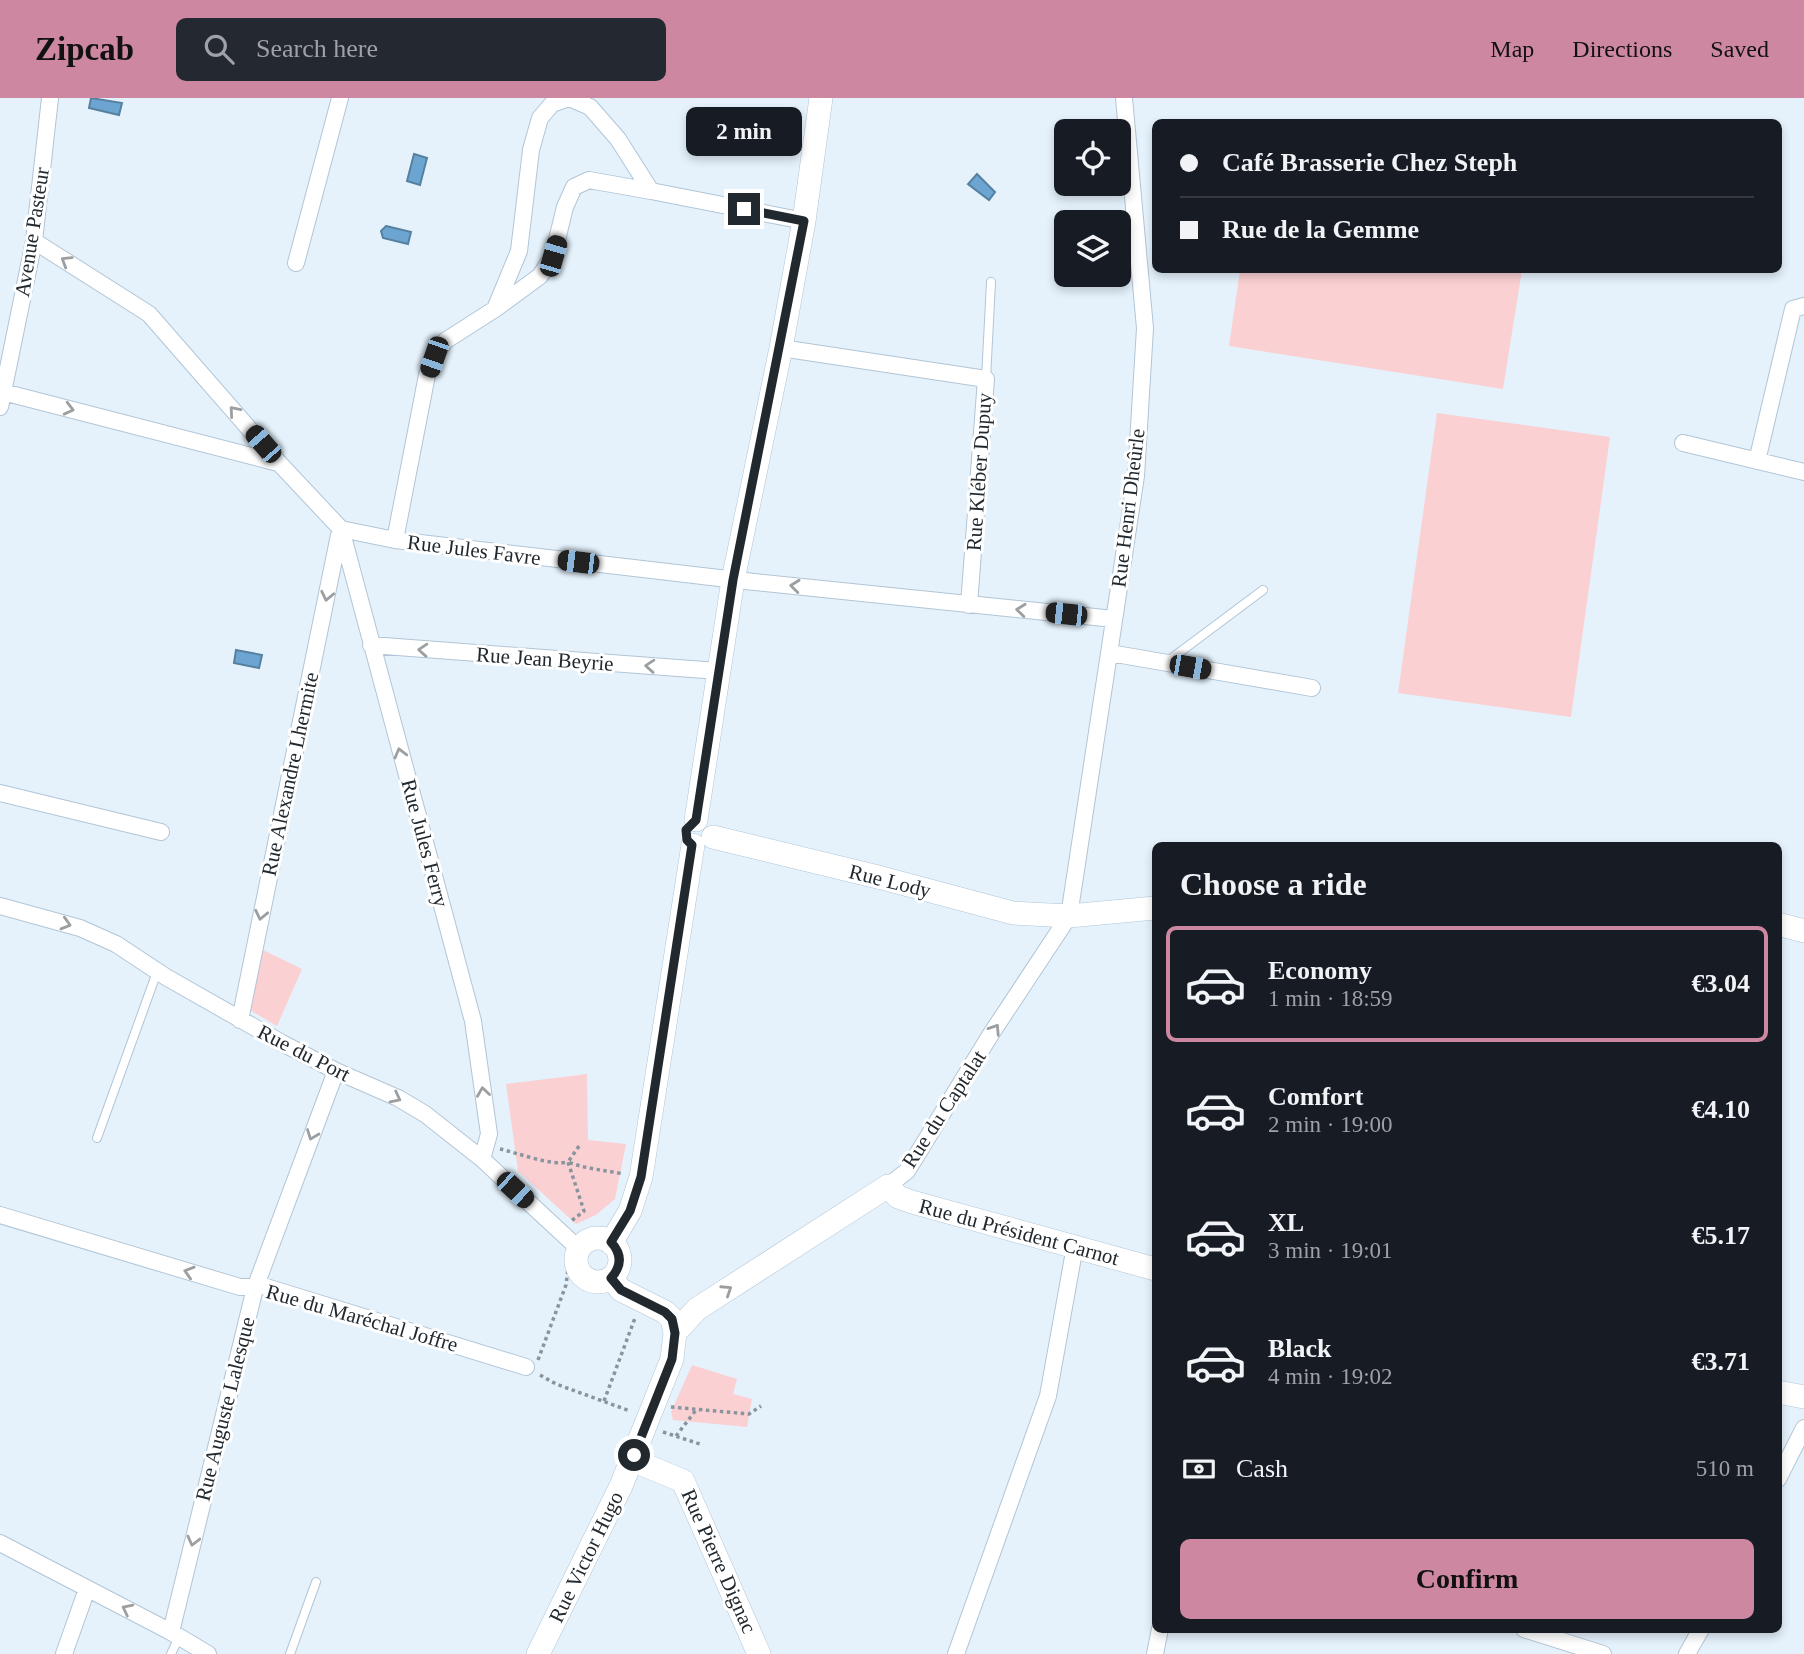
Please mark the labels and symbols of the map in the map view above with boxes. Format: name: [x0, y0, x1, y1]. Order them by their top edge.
callout: 2 min: [686, 108, 802, 156]
street label: Avenue Pasteur: [10, 166, 54, 298]
route end: [728, 193, 760, 225]
car: [538, 233, 569, 279]
one-way arrow: [61, 257, 74, 270]
car: [418, 334, 451, 380]
street label: Rue Kléber Dupuy: [961, 392, 997, 552]
one-way arrow: [63, 401, 75, 415]
one-way arrow: [230, 407, 242, 420]
car: [242, 421, 285, 467]
street label: Rue Henri Dheûrle: [1106, 427, 1150, 589]
street label: Rue Jules Favre: [406, 530, 542, 570]
car: [556, 549, 601, 575]
one-way arrow: [789, 579, 801, 594]
one-way arrow: [320, 590, 335, 602]
car: [1045, 601, 1088, 627]
one-way arrow: [1016, 603, 1027, 618]
street label: Rue Jean Beyrie: [476, 642, 614, 676]
one-way arrow: [417, 643, 428, 658]
car: [1168, 653, 1213, 681]
one-way arrow: [644, 659, 655, 674]
street label: Rue Alexandre Lhermite: [257, 670, 323, 878]
one-way arrow: [394, 747, 408, 759]
street label: Rue Jules Ferry: [396, 776, 454, 910]
street label: Rue Lody: [847, 859, 934, 903]
one-way arrow: [255, 909, 270, 921]
one-way arrow: [59, 916, 71, 930]
street label: Rue du Port: [254, 1020, 354, 1087]
one-way arrow: [986, 1024, 999, 1037]
street label: Rue du Captalat: [897, 1046, 991, 1172]
one-way arrow: [476, 1086, 491, 1098]
one-way arrow: [389, 1089, 401, 1103]
one-way arrow: [306, 1128, 320, 1141]
car: [493, 1168, 538, 1212]
street label: Rue du Président Carnot: [916, 1194, 1122, 1270]
one-way arrow: [183, 1265, 195, 1280]
street label: Rue du Maréchal Joffre: [263, 1279, 461, 1357]
one-way arrow: [719, 1285, 732, 1298]
street label: Rue Auguste Lalesque: [190, 1314, 260, 1504]
route start: [618, 1439, 650, 1471]
street label: Rue Pierre Dignac: [676, 1485, 762, 1637]
street label: Rue Victor Hugo: [544, 1487, 628, 1627]
one-way arrow: [187, 1535, 201, 1547]
one-way arrow: [122, 1604, 134, 1618]

